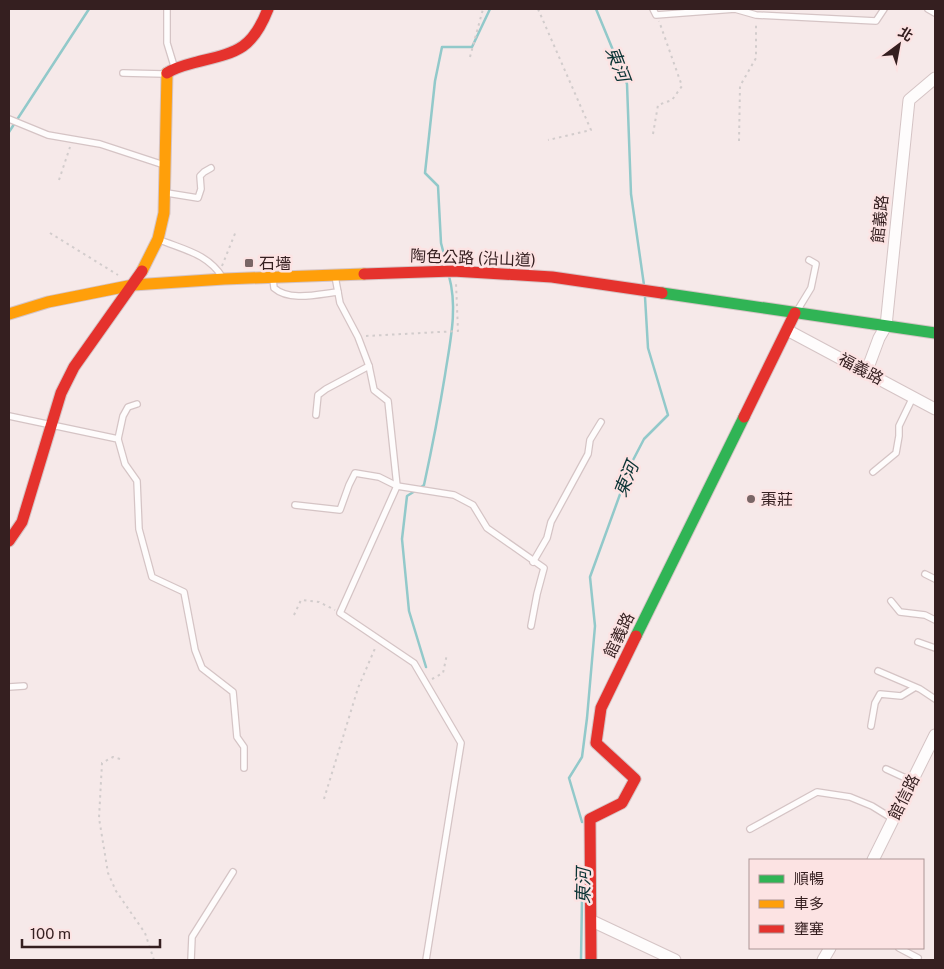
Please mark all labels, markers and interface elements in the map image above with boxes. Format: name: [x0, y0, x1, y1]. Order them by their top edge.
north arrow: [874, 20, 924, 70]
text: 北: [896, 23, 916, 44]
water label: 東河: [602, 43, 635, 87]
street label: 館義路: [868, 194, 892, 244]
street label: 陶色公路 (沿山道): [410, 246, 536, 270]
place label: 石墻: [259, 254, 291, 273]
marker: 石墻: [243, 257, 255, 269]
street label: 福義路: [835, 349, 887, 389]
water label: 東河: [610, 456, 644, 500]
place label: 棗莊: [761, 490, 793, 509]
marker: 棗莊: [745, 493, 757, 505]
street label: 館義路: [600, 609, 638, 661]
street label: 館信路: [885, 771, 923, 823]
legend: [749, 859, 924, 949]
water label: 東河: [572, 865, 594, 904]
text: 順暢: [794, 870, 824, 887]
text: 車多: [794, 895, 824, 912]
scale bar: [22, 916, 160, 948]
text: 壅塞: [794, 920, 824, 937]
text: 100 m: [30, 925, 71, 942]

